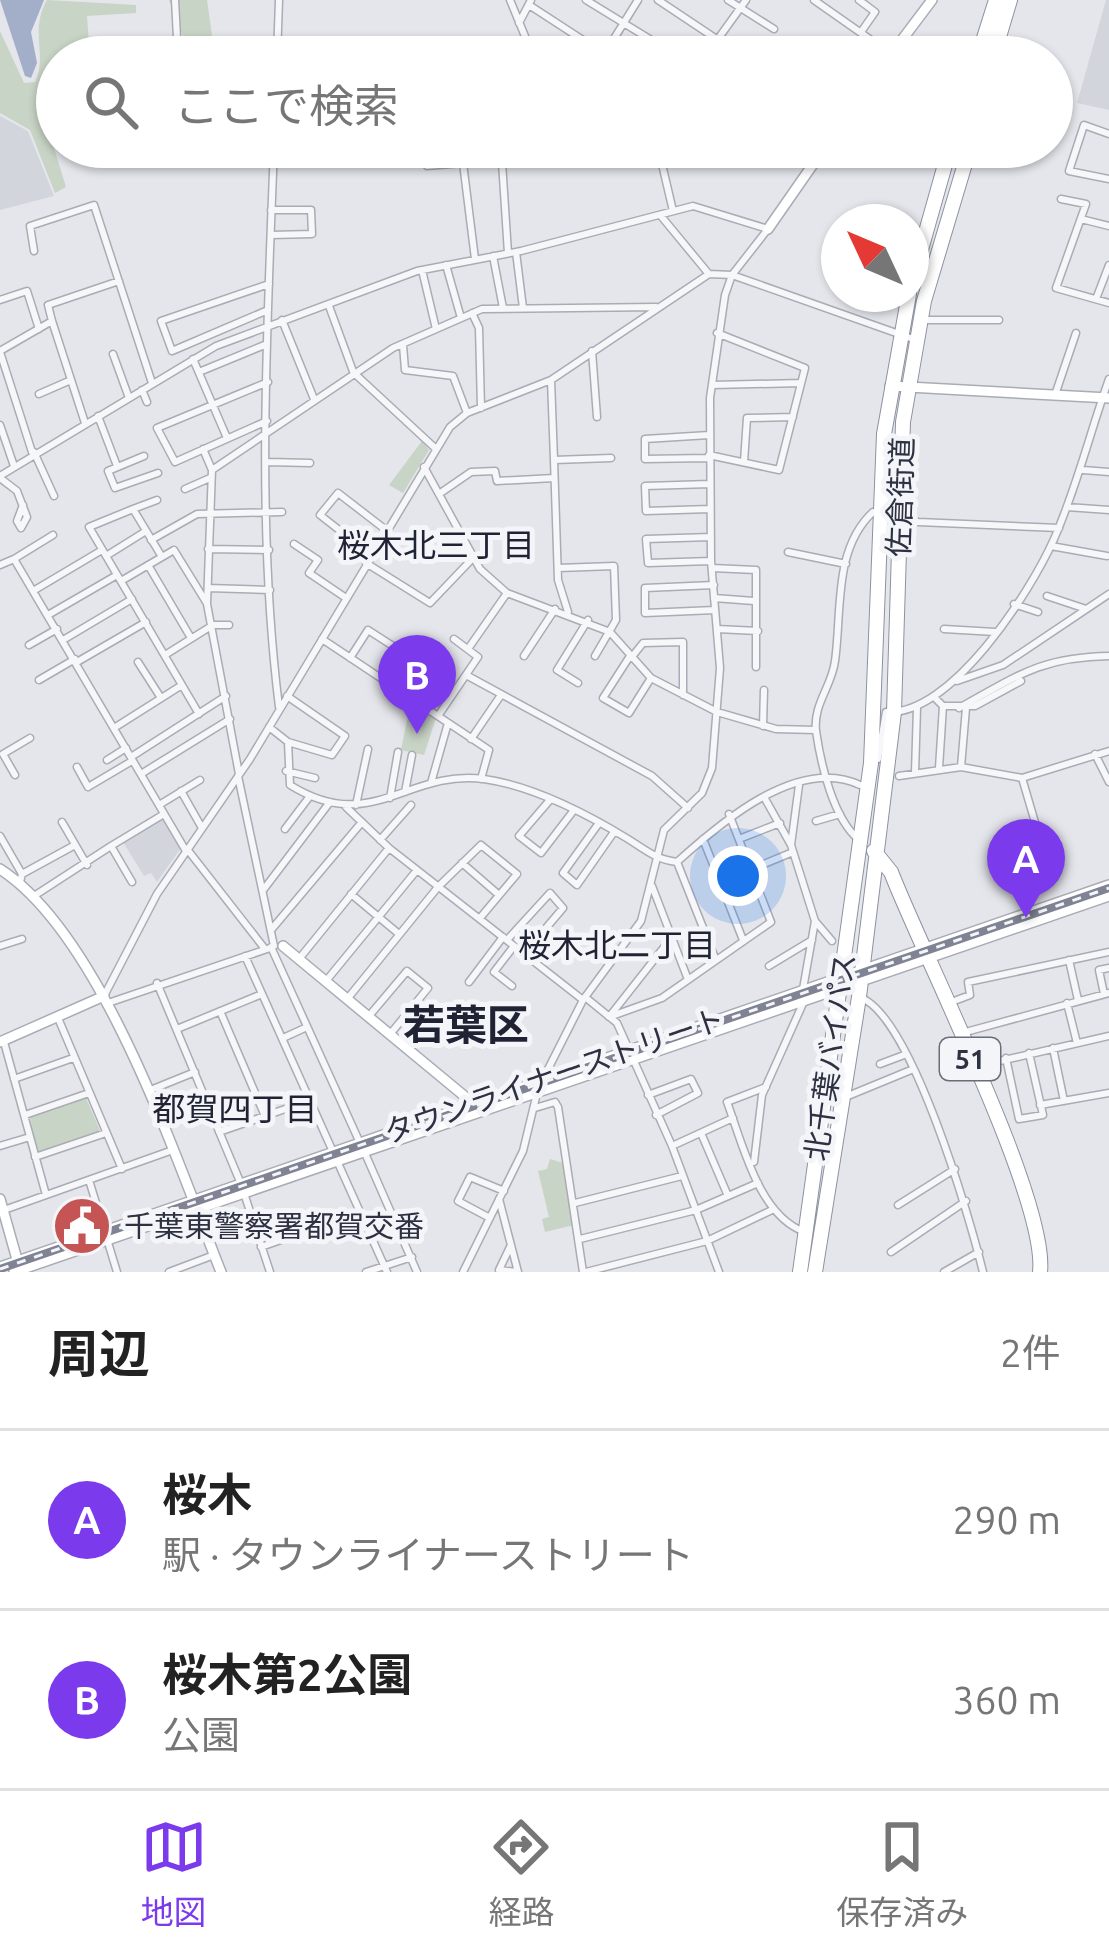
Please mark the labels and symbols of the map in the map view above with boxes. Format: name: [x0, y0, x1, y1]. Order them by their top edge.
north arrow: [821, 204, 929, 312]
street label: 佐倉街道: [881, 436, 919, 558]
district label: 桜木北三丁目: [337, 526, 535, 563]
pin: B: [378, 635, 456, 734]
pin: A: [987, 819, 1065, 918]
your location: [708, 846, 768, 906]
district label: 桜木北二丁目: [518, 926, 716, 963]
street label: 北千葉バイパス: [799, 951, 861, 1163]
street label: タウンライナーストリート: [379, 1001, 729, 1149]
district label: 若葉区: [403, 1001, 529, 1048]
road number: 51: [940, 1038, 1000, 1080]
district label: 都賀四丁目: [153, 1090, 318, 1127]
public building icon: 千葉東警察署都賀交番: [51, 1195, 113, 1257]
place label: 千葉東警察署都賀交番: [124, 1209, 424, 1243]

